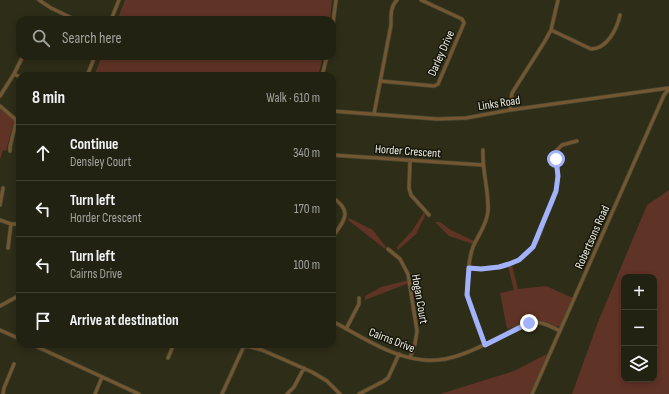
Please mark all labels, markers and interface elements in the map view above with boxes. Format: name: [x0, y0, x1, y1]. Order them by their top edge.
search box: [16, 16, 336, 60]
icon: search: [30, 27, 52, 49]
street label: Darley Drive: [425, 28, 458, 78]
text: Search here: [62, 29, 122, 48]
text: 8 min: [32, 88, 65, 108]
text: Walk · 610 m: [266, 90, 320, 106]
street label: Links Road: [477, 93, 521, 114]
text: Continue: [70, 135, 119, 154]
icon: ahead: [32, 142, 54, 164]
street label: Horder Crescent: [374, 142, 442, 161]
text: 340 m: [293, 145, 320, 161]
route start: [547, 150, 565, 168]
text: Densley Court: [70, 154, 131, 170]
text: Turn left: [70, 191, 115, 210]
icon: left: [32, 198, 54, 220]
text: 170 m: [294, 201, 320, 217]
street label: Robertsons Road: [572, 203, 613, 271]
text: Horder Crescent: [70, 210, 142, 226]
text: Turn left: [70, 247, 115, 266]
icon: left: [32, 254, 54, 276]
text: 100 m: [293, 257, 320, 273]
text: Cairns Drive: [70, 266, 122, 282]
street label: Hogan Court: [408, 273, 431, 325]
map controls: [621, 274, 657, 382]
button: +: [621, 274, 657, 310]
icon: arrive: [32, 310, 54, 332]
button: −: [621, 310, 657, 346]
text: Arrive at destination: [70, 311, 179, 330]
route end: [520, 314, 538, 332]
street label: Cairns Drive: [367, 325, 417, 356]
button: layers: [621, 346, 657, 382]

